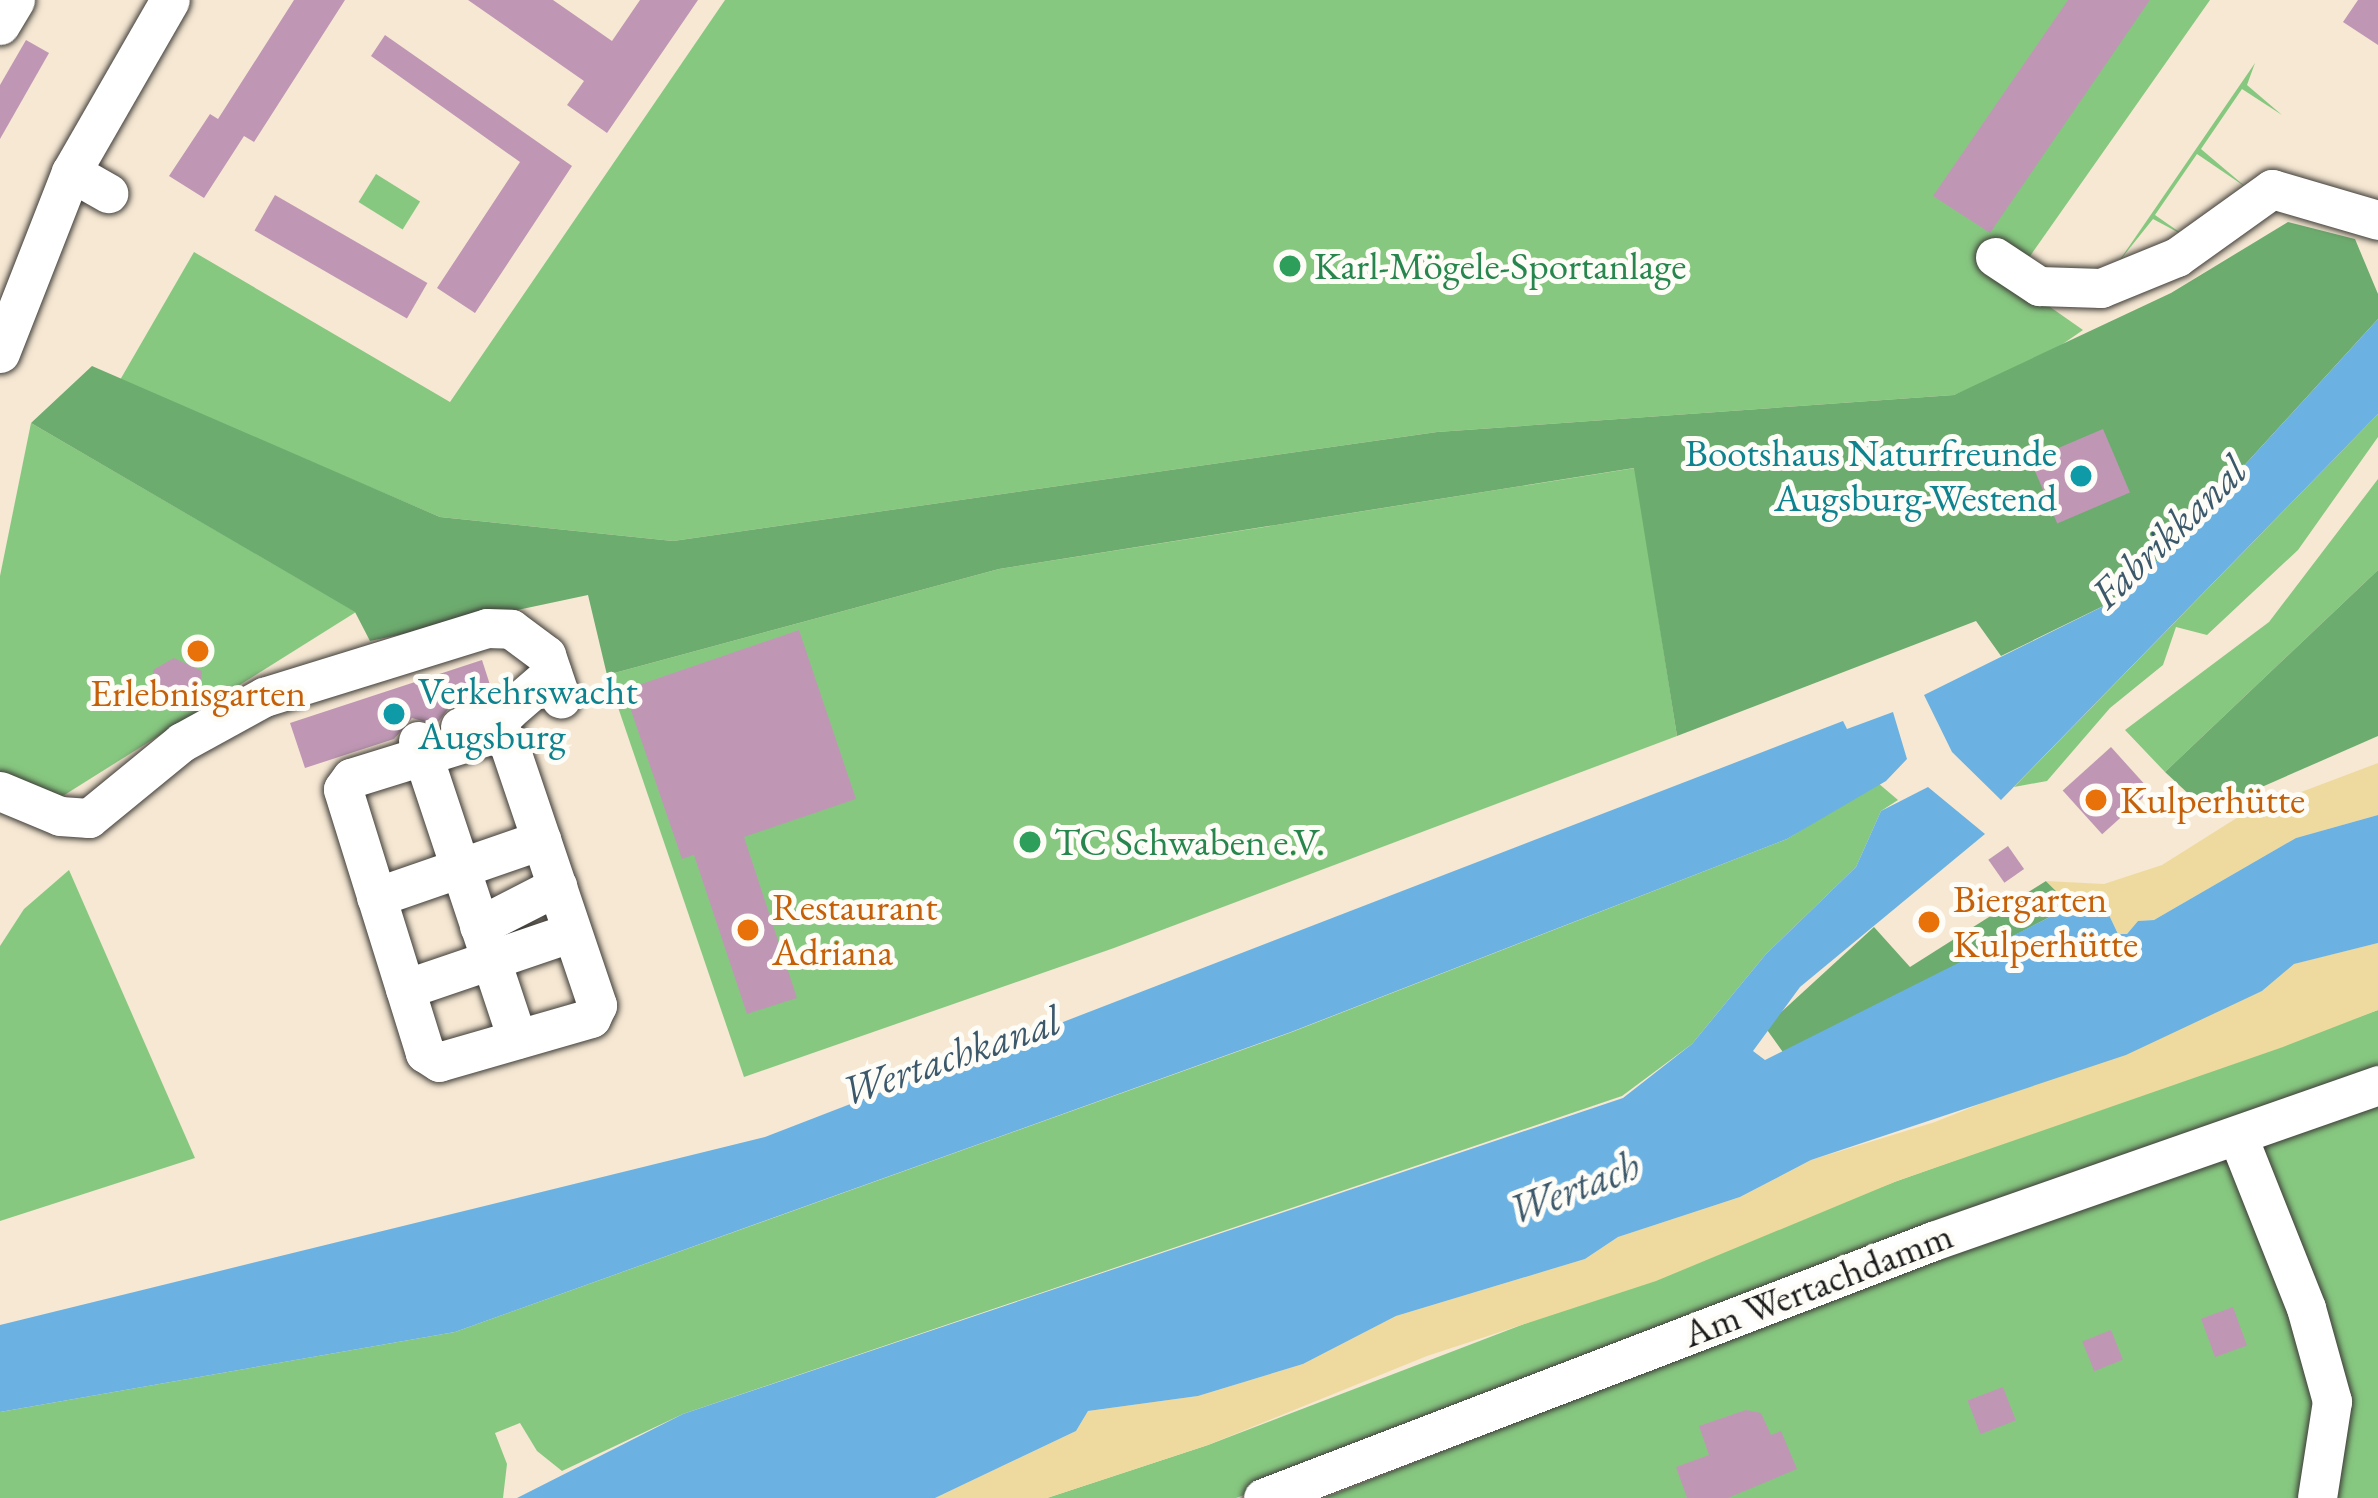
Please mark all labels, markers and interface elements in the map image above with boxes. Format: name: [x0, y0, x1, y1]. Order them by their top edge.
place label: Karl-Mögele-Sportanlage: [1314, 243, 1686, 289]
marker: Karl-Mögele-Sportanlage: [1277, 253, 1303, 279]
place label: Bootshaus Naturfreunde Augsburg-Westend: [1685, 431, 2057, 522]
water label: Fabrikkanal: [2080, 445, 2258, 619]
marker: Bootshaus Naturfreunde Augsburg-Westend: [2068, 463, 2094, 489]
marker: Erlebnisgarten: [185, 638, 211, 664]
place label: Verkehrswacht Augsburg: [418, 669, 638, 760]
place label: Erlebnisgarten: [90, 670, 306, 716]
marker: Verkehrswacht Augsburg: [381, 701, 407, 727]
place label: Kulperhütte: [2120, 777, 2305, 823]
marker: Kulperhütte: [2083, 787, 2109, 813]
place label: TC Schwaben e.V.: [1054, 819, 1325, 865]
marker: TC Schwaben e.V.: [1017, 829, 1043, 855]
place label: Biergarten Kulperhütte: [1953, 877, 2138, 968]
place label: Restaurant Adriana: [772, 885, 937, 976]
marker: Biergarten Kulperhütte: [1916, 909, 1942, 935]
marker: Restaurant Adriana: [735, 917, 761, 943]
water label: Wertachkanal: [835, 995, 1067, 1117]
water label: Wertach: [1501, 1140, 1647, 1236]
street label: Am Wertachdamm: [1677, 1212, 1959, 1358]

